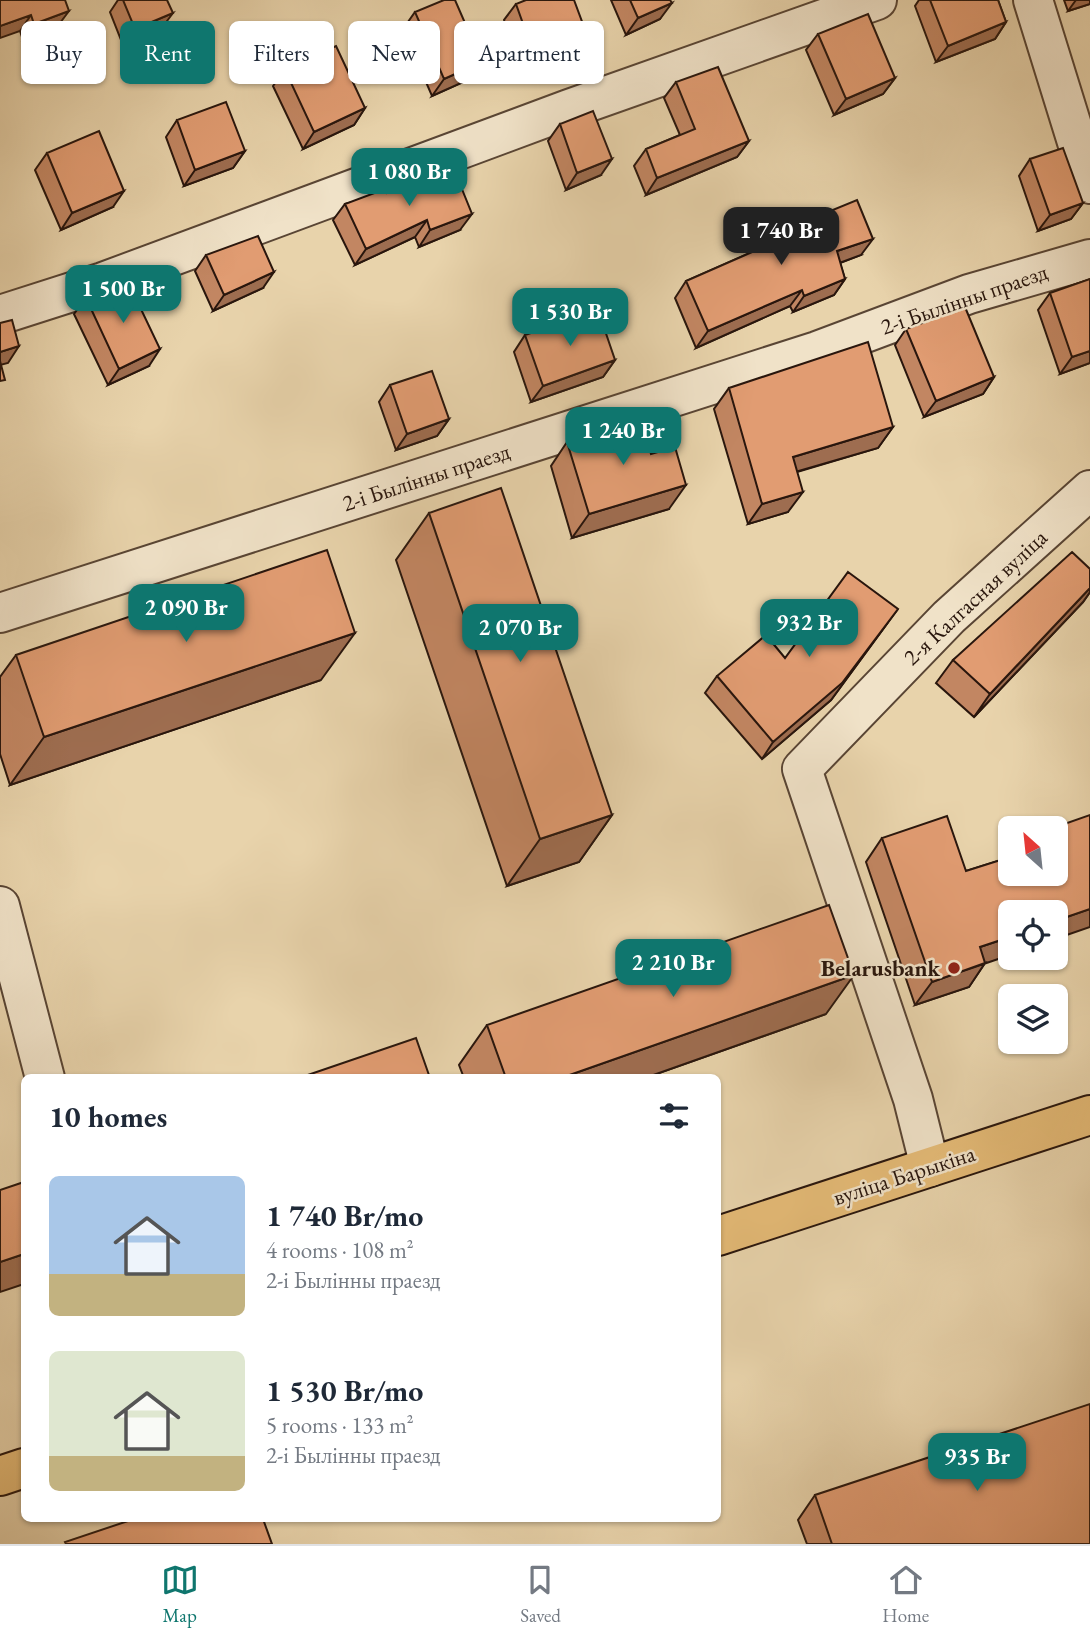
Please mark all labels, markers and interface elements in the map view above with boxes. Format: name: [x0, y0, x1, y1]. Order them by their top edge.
chip: Buy: [21, 21, 106, 84]
chip: Rent: [120, 21, 215, 84]
chip: Filters: [229, 21, 334, 84]
chip: New: [348, 21, 440, 84]
chip: Apartment: [454, 21, 604, 84]
pin: 1 080 Br: [337, 148, 481, 208]
text: 1 080 Br: [367, 156, 451, 186]
pin: 1 740 Br: [709, 208, 853, 267]
text: 1 740 Br: [739, 215, 823, 245]
street label: 2-і Былінны праезд: [877, 256, 1052, 342]
pin: 1 500 Br: [51, 266, 195, 325]
text: 1 500 Br: [81, 273, 165, 303]
pin: 1 530 Br: [498, 288, 642, 348]
text: 1 530 Br: [528, 296, 612, 326]
pin: 1 240 Br: [551, 407, 695, 467]
text: 1 240 Br: [581, 415, 665, 445]
street label: 2-і Былінны праезд: [338, 436, 514, 518]
street label: 2-я Калгасная вуліца: [897, 522, 1054, 672]
pin: 2 090 Br: [114, 584, 258, 644]
text: 2 090 Br: [144, 592, 228, 622]
pin: 932 Br: [752, 600, 866, 659]
pin: 2 070 Br: [448, 604, 592, 664]
text: 932 Br: [776, 607, 842, 637]
text: 2 070 Br: [478, 612, 562, 642]
north arrow: [998, 816, 1068, 886]
map controls: [998, 816, 1068, 1054]
button: locate: [998, 900, 1068, 970]
pin: 2 210 Br: [601, 940, 745, 999]
text: 2 210 Br: [631, 947, 715, 977]
place label: Belarusbank: [821, 953, 940, 983]
marker: Belarusbank: [946, 960, 962, 976]
button: layers: [998, 984, 1068, 1054]
text: 10 homes: [49, 1097, 167, 1136]
icon: filters: [655, 1097, 693, 1135]
street label: вуліца Барыкіна: [829, 1138, 980, 1212]
text: 1 740 Br/mo: [266, 1196, 423, 1235]
icon: home: [105, 1204, 189, 1288]
text: 4 rooms · 108 m²: [266, 1235, 414, 1265]
text: 2-і Былінны праезд: [266, 1265, 441, 1295]
text: 1 530 Br/mo: [266, 1371, 423, 1410]
icon: home: [105, 1379, 189, 1463]
text: 5 rooms · 133 m²: [266, 1410, 414, 1440]
pin: 935 Br: [920, 1434, 1034, 1493]
text: 2-і Былінны праезд: [266, 1440, 441, 1470]
text: 935 Br: [944, 1441, 1010, 1471]
tab: Map: [161, 1561, 199, 1628]
tab: Saved: [520, 1561, 561, 1628]
tab: Home: [882, 1561, 929, 1628]

